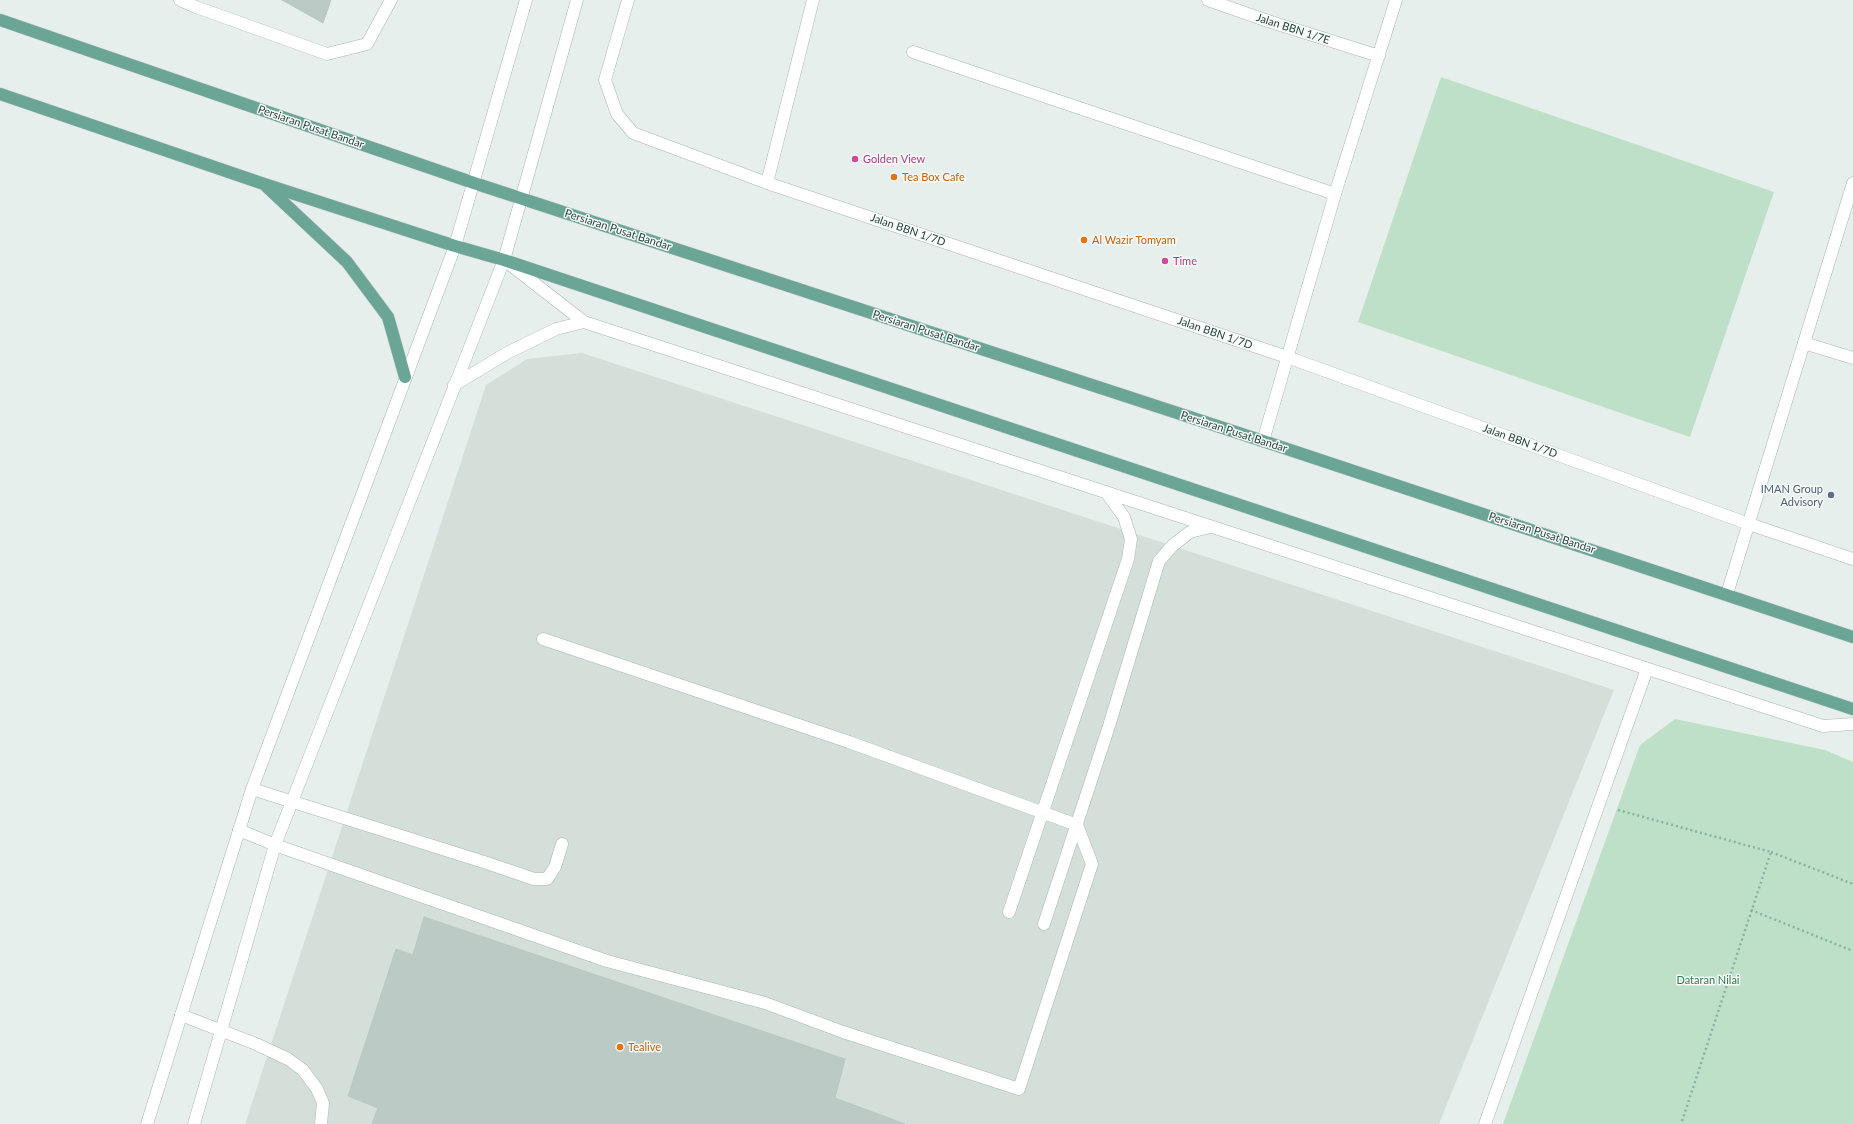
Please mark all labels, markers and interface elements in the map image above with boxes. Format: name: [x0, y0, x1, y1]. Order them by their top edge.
street label: Jalan BBN 1/7E: [1255, 11, 1331, 47]
street label: Persiaran Pusat Bandar: [256, 103, 366, 151]
place label: Golden View: [863, 152, 925, 166]
marker: Golden View: [850, 154, 860, 164]
place label: Tea Box Cafe: [902, 170, 965, 184]
marker: Tea Box Cafe: [889, 172, 899, 182]
street label: Persiaran Pusat Bandar: [563, 207, 673, 253]
street label: Jalan BBN 1/7D: [869, 211, 947, 249]
place label: Al Wazir Tomyam: [1092, 233, 1176, 247]
marker: Al Wazir Tomyam: [1079, 235, 1089, 245]
place label: Time: [1173, 254, 1197, 268]
marker: Time: [1160, 256, 1170, 266]
street label: Persiaran Pusat Bandar: [871, 308, 981, 354]
street label: Jalan BBN 1/7D: [1176, 314, 1254, 352]
street label: Persiaran Pusat Bandar: [1179, 409, 1289, 455]
street label: Jalan BBN 1/7D: [1481, 421, 1559, 461]
place label: IMAN Group Advisory: [1761, 482, 1823, 508]
marker: IMAN Group Advisory: [1826, 490, 1836, 500]
street label: Persiaran Pusat Bandar: [1487, 510, 1597, 556]
park label: Dataran Nilai: [1676, 973, 1740, 987]
place label: Tealive: [628, 1040, 661, 1054]
marker: Tealive: [615, 1042, 625, 1052]

